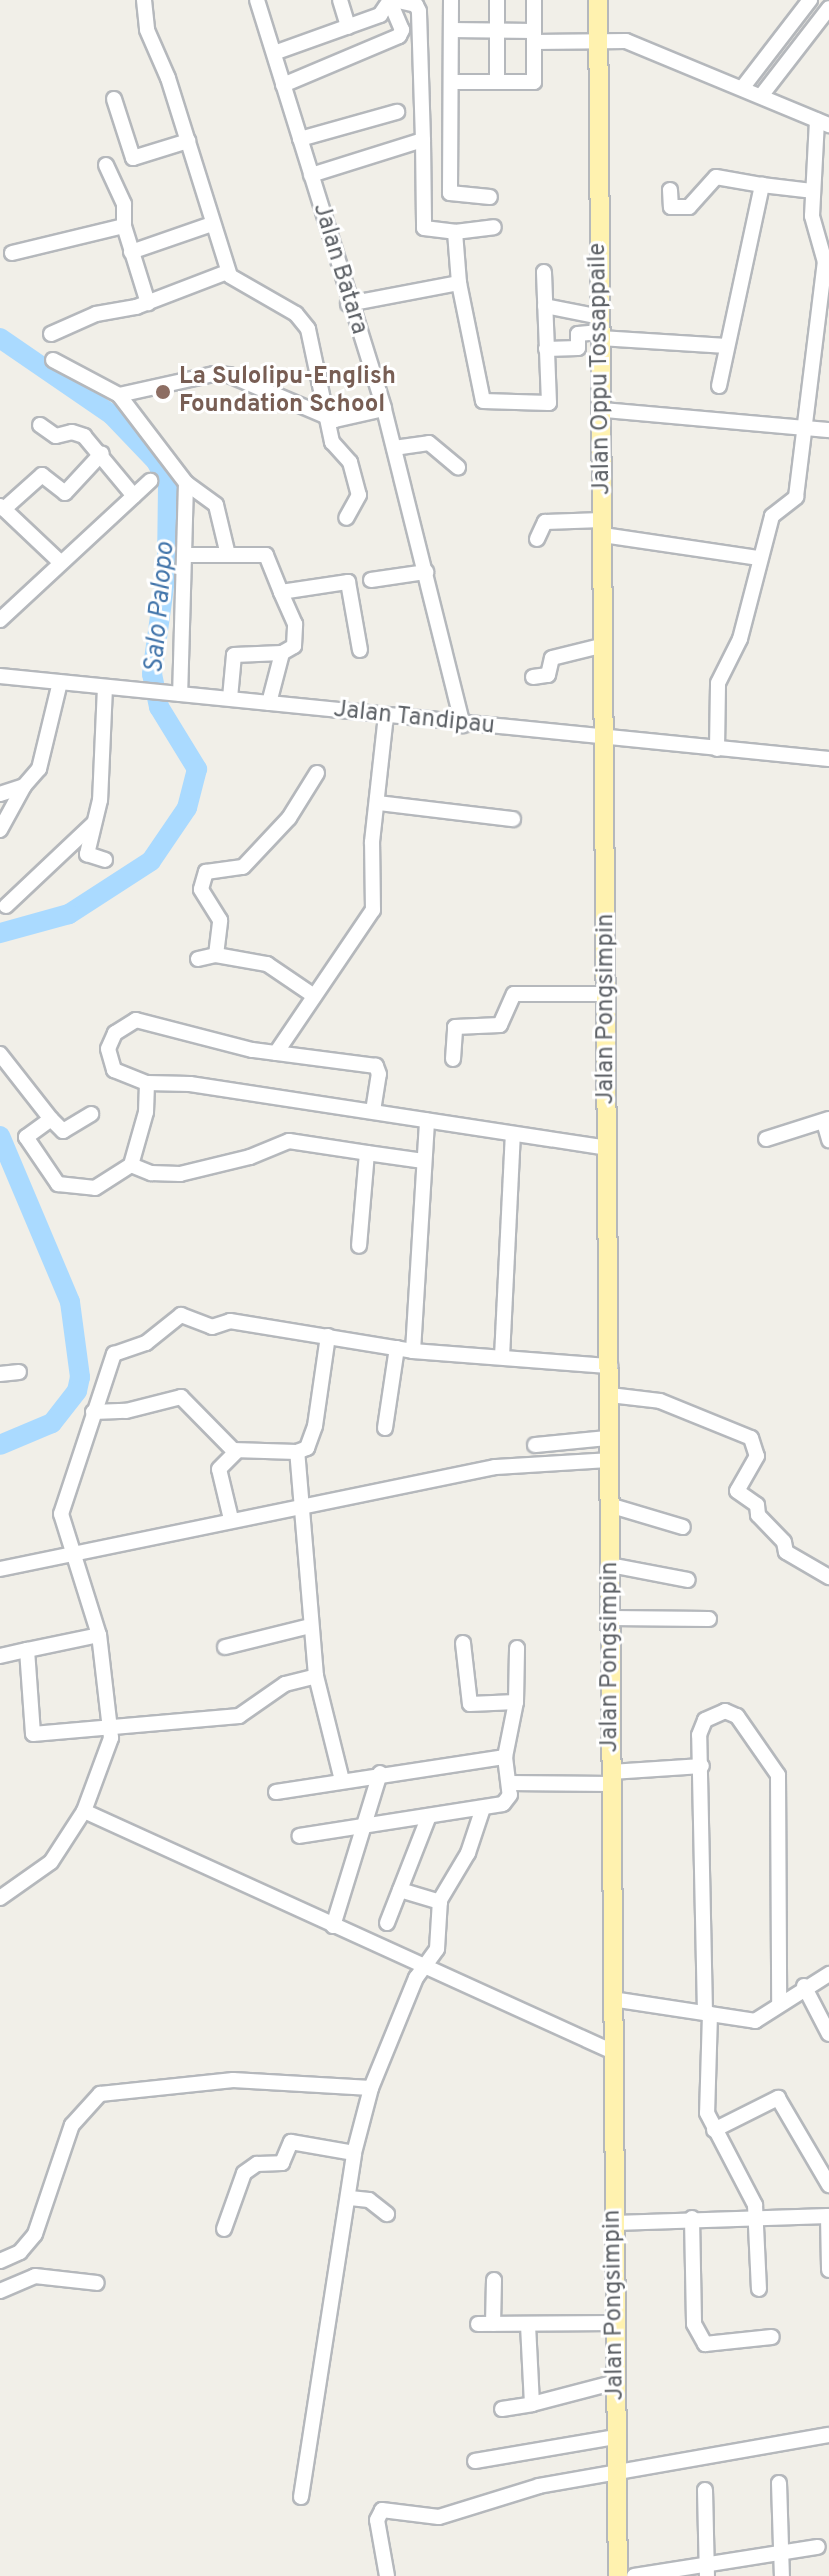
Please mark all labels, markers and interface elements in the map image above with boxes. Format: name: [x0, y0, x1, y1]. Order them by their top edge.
street label: Jalan Batara: [305, 200, 373, 338]
street label: Jalan Oppu Tossappaile: [584, 242, 618, 496]
place label: La Sulolipu-English Foundation School: [179, 364, 396, 420]
marker: La Sulolipu-English Foundation School: [154, 383, 172, 401]
water label: Salo Palopo: [140, 541, 182, 675]
street label: Jalan Tandipau: [331, 696, 497, 742]
street label: Jalan Pongsimpin: [593, 913, 621, 1105]
street label: Jalan Pongsimpin: [597, 1561, 625, 1753]
street label: Jalan Pongsimpin: [599, 2209, 631, 2401]

